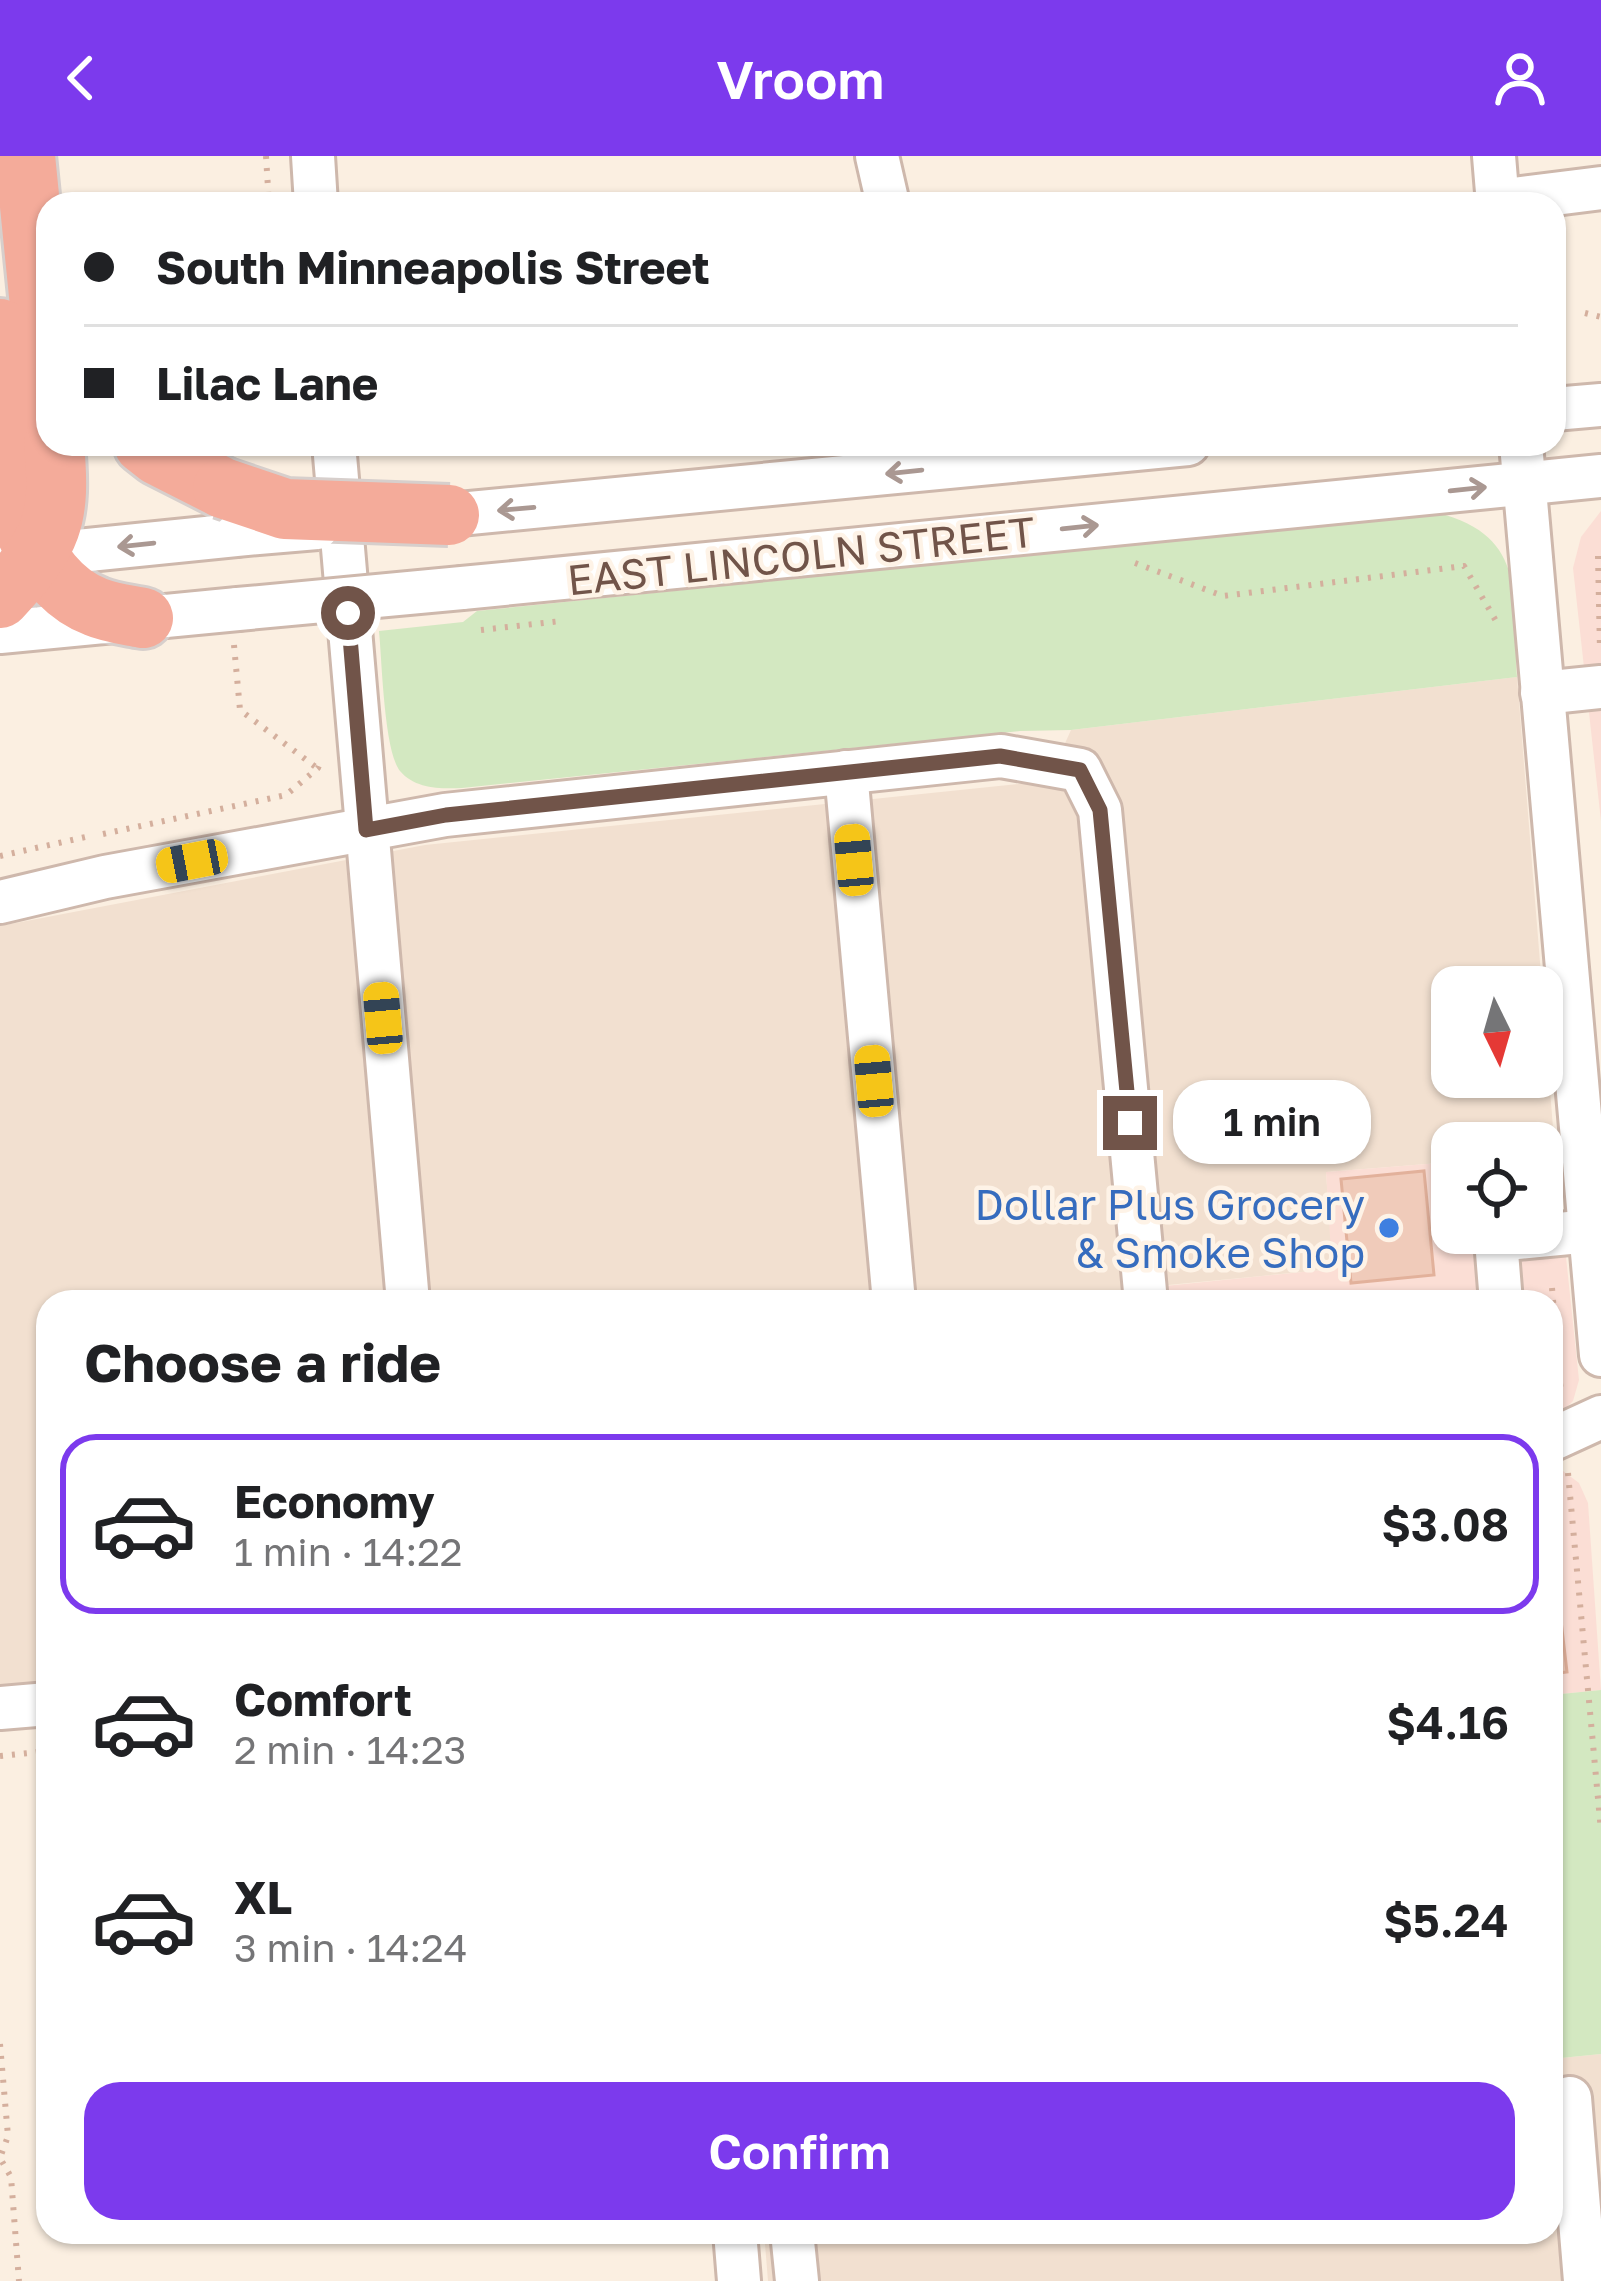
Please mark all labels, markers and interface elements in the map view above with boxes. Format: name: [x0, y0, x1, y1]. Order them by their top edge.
icon: back: [48, 45, 114, 111]
icon: person: [1487, 45, 1553, 111]
text: Vroom: [716, 46, 885, 111]
text: South Minneapolis Street: [156, 240, 710, 294]
text: Lilac Lane: [156, 356, 378, 410]
one-way arrow: [885, 461, 924, 484]
one-way arrow: [1448, 477, 1487, 500]
one-way arrow: [497, 498, 536, 521]
street label: EAST LINCOLN STREET: [565, 506, 1037, 604]
one-way arrow: [1060, 515, 1099, 538]
one-way arrow: [117, 534, 156, 557]
route start: [321, 586, 375, 640]
car: [833, 823, 875, 897]
car: [153, 836, 231, 886]
north arrow: [1431, 966, 1563, 1098]
map controls: [1431, 966, 1563, 1254]
car: [362, 981, 404, 1055]
car: [853, 1044, 895, 1118]
callout: 1 min: [1172, 1081, 1370, 1165]
route end: [1103, 1096, 1157, 1150]
text: 1 min: [1223, 1098, 1321, 1145]
button: locate: [1431, 1122, 1563, 1254]
place label: Dollar Plus Grocery & Smoke Shop: [975, 1179, 1365, 1277]
marker: Dollar Plus Grocery & Smoke Shop: [1376, 1215, 1402, 1241]
text: Choose a ride: [84, 1329, 441, 1394]
icon: car: [90, 1470, 198, 1578]
text: Economy: [234, 1474, 435, 1528]
text: $3.08: [1381, 1497, 1509, 1551]
text: 1 min · 14:22: [234, 1528, 462, 1575]
icon: car: [90, 1668, 198, 1776]
text: Comfort: [234, 1672, 412, 1726]
text: $4.16: [1386, 1695, 1509, 1749]
text: 2 min · 14:23: [234, 1726, 466, 1773]
icon: car: [90, 1866, 198, 1974]
text: XL: [234, 1870, 292, 1924]
text: $5.24: [1383, 1893, 1509, 1947]
text: 3 min · 14:24: [234, 1924, 468, 1971]
button: Confirm: [84, 2082, 1515, 2220]

